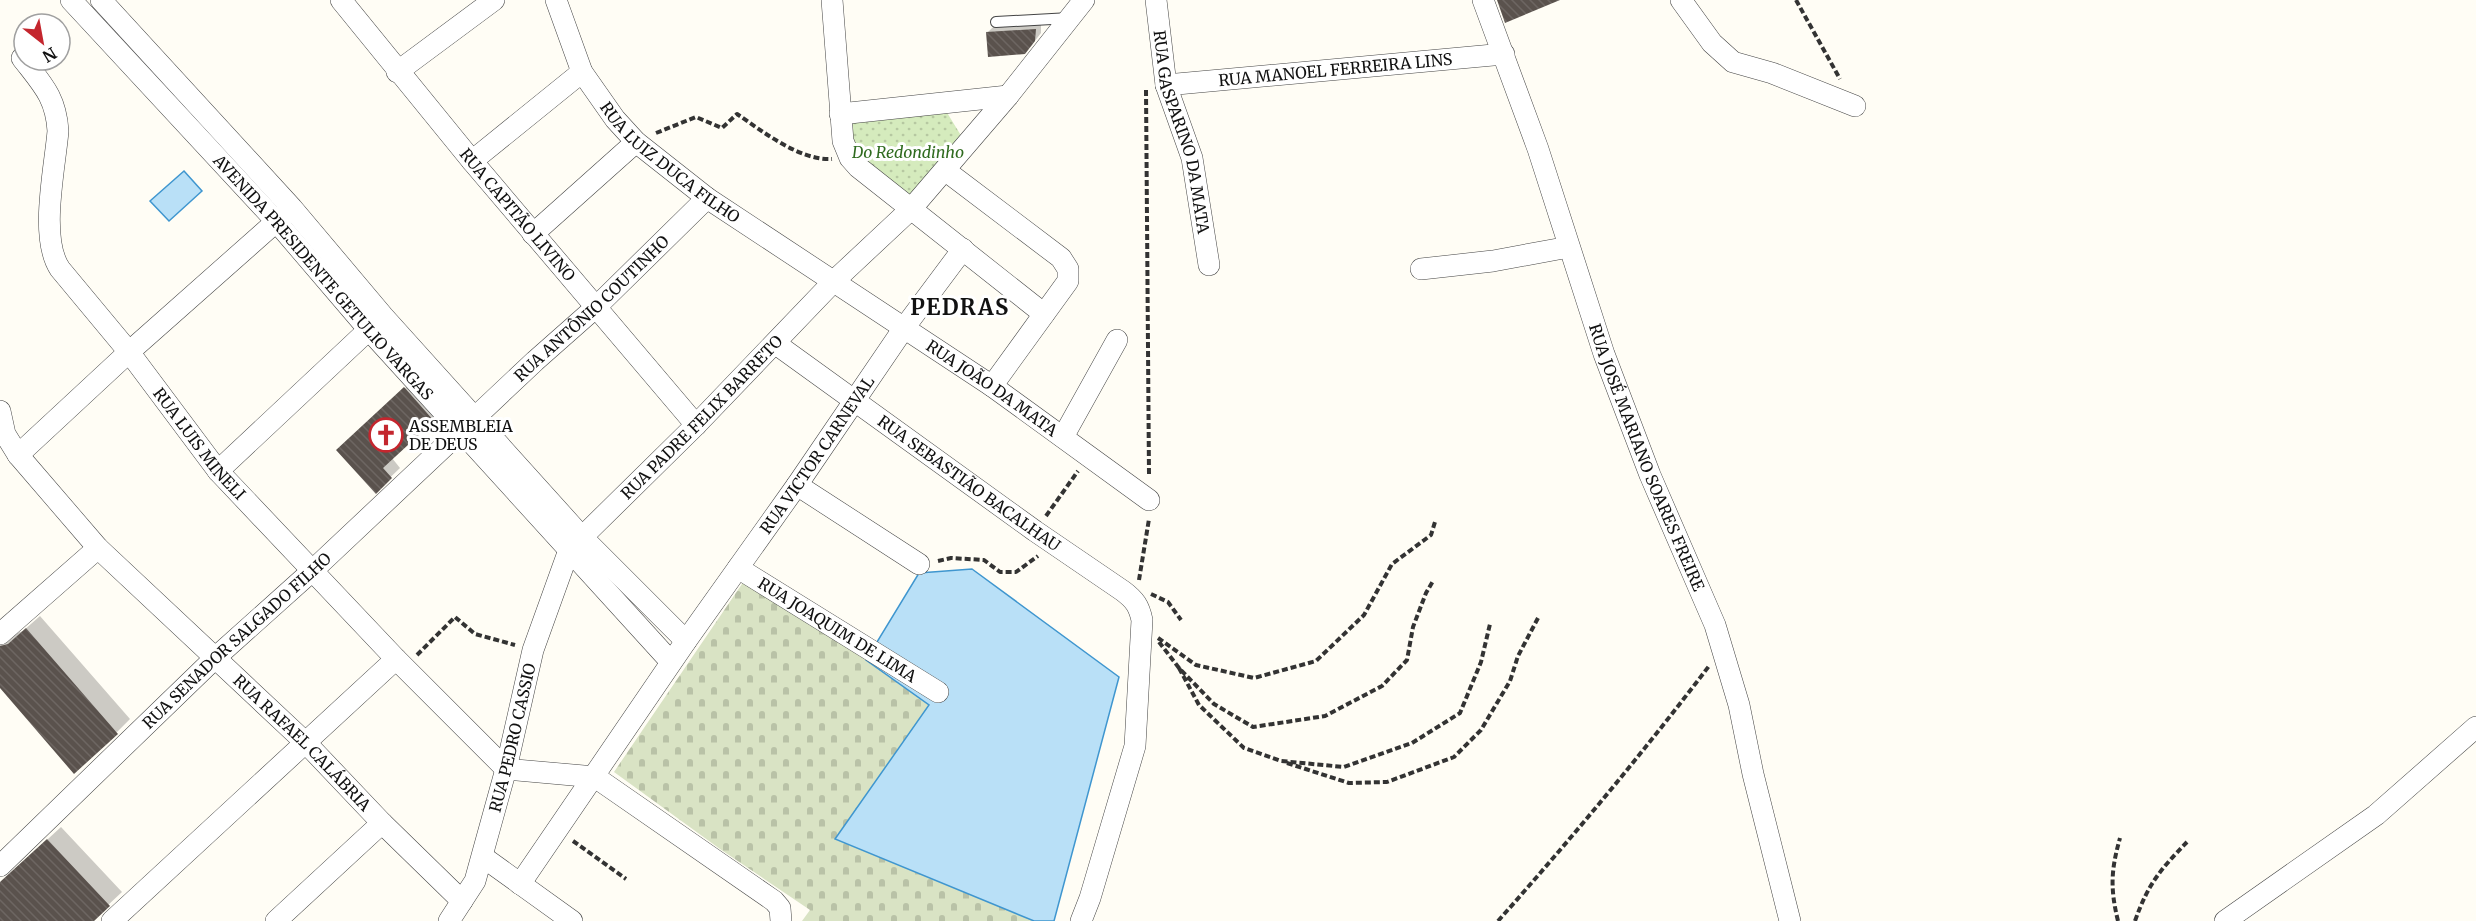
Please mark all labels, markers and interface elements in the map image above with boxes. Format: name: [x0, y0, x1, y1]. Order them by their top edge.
north arrow: [12, 12, 72, 72]
street label: RUA GASPARINO DA MATA: [1150, 29, 1214, 236]
text: N: [39, 43, 60, 67]
street label: RUA MANOEL FERREIRA LINS: [1218, 49, 1453, 90]
street label: RUA LUIZ DUCA FILHO: [596, 98, 744, 227]
park label: Do Redondinho: [851, 142, 964, 162]
street label: RUA CAPITÃO LIVINO: [456, 144, 580, 286]
street label: AVENIDA PRESIDENTE GETULIO VARGAS: [209, 150, 438, 404]
street label: RUA ANTÔNIO COUTINHO: [510, 231, 673, 386]
district label: PEDRAS: [910, 293, 1010, 321]
street label: RUA JOSÉ MARIANO SOARES FREIRE: [1585, 321, 1709, 595]
street label: RUA PADRE FELIX BARRETO: [617, 331, 787, 503]
street label: RUA JOÃO DA MATA: [923, 336, 1062, 441]
street label: RUA VICTOR CARNEVAL: [756, 372, 878, 538]
street label: RUA LUIS MINELI: [149, 384, 250, 504]
street label: RUA SEBASTIÃO BACALHAU: [874, 411, 1064, 555]
place label: ASSEMBLEIA DE DEUS: [408, 416, 514, 454]
church icon: ASSEMBLEIA DE DEUS: [368, 417, 404, 453]
street label: RUA SENADOR SALGADO FILHO: [138, 548, 336, 733]
street label: RUA JOAQUIM DE LIMA: [754, 573, 921, 687]
street label: RUA PEDRO CASSIO: [485, 661, 540, 814]
street label: RUA RAFAEL CALÁBRIA: [229, 670, 376, 816]

